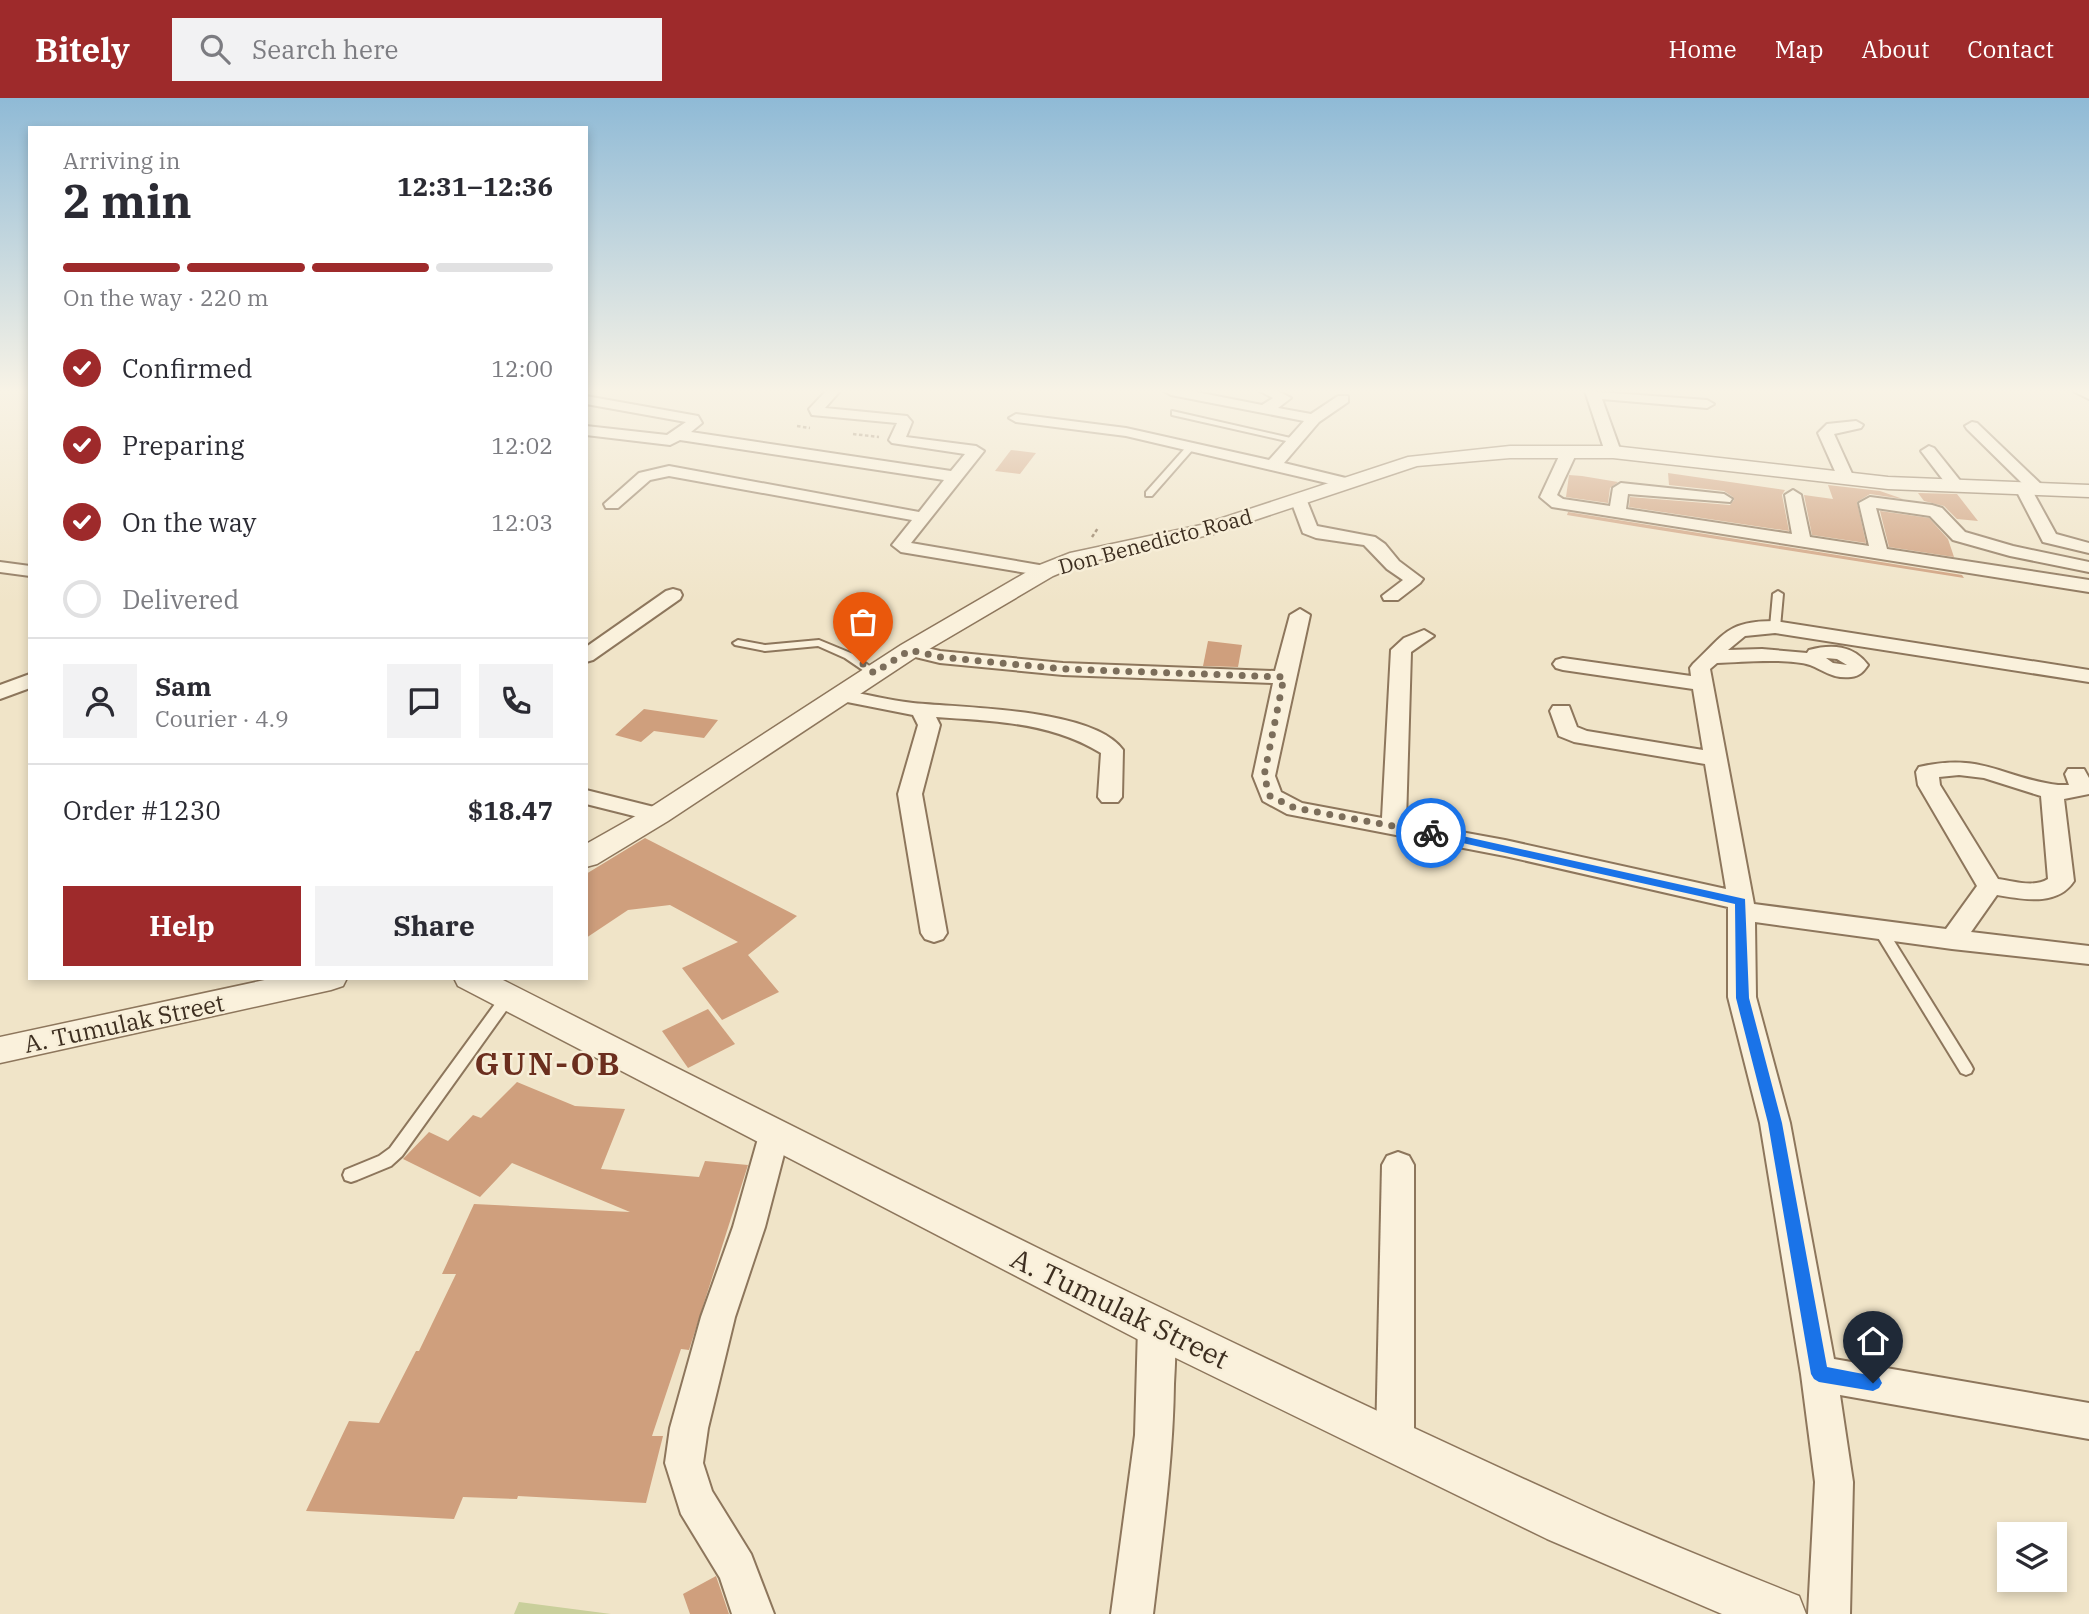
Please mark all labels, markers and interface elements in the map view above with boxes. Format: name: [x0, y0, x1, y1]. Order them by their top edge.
search box: [172, 18, 662, 81]
text: Bitely: [35, 28, 130, 71]
icon: search: [196, 30, 234, 68]
text: Search here: [252, 32, 398, 66]
text: Home: [1669, 33, 1737, 65]
text: Map: [1775, 33, 1823, 65]
text: About: [1861, 33, 1929, 65]
text: Contact: [1967, 33, 2054, 65]
text: Arriving in: [63, 145, 180, 175]
text: 12:31–12:36: [397, 169, 553, 203]
text: 2 min: [63, 171, 192, 231]
text: On the way · 220 m: [63, 282, 269, 312]
icon: check: [63, 349, 101, 387]
text: Confirmed: [122, 351, 253, 385]
text: 12:00: [491, 353, 553, 383]
icon: check: [63, 426, 101, 464]
text: Preparing: [122, 428, 244, 462]
text: 12:02: [491, 430, 553, 460]
street label: Don Benedicto Road: [1055, 502, 1255, 580]
icon: check: [63, 503, 101, 541]
text: On the way: [122, 505, 256, 539]
text: 12:03: [491, 507, 553, 537]
text: Delivered: [122, 582, 239, 616]
pin: [833, 592, 893, 664]
icon: bag: [844, 603, 882, 641]
button: person: [63, 664, 137, 738]
button: chat: [387, 664, 461, 738]
button: phone: [479, 664, 553, 738]
text: Sam: [155, 669, 211, 703]
text: Courier · 4.9: [155, 703, 289, 733]
text: Order #1230: [63, 793, 221, 827]
text: $18.47: [468, 793, 553, 827]
courier: [1396, 798, 1466, 868]
icon: bike: [1412, 814, 1450, 852]
button: Help: [63, 886, 301, 966]
button: Share: [315, 886, 553, 966]
street label: A. Tumulak Street: [21, 986, 227, 1060]
district label: GUN-OB: [475, 1042, 621, 1084]
street label: A. Tumulak Street: [1005, 1239, 1235, 1377]
pin: [1843, 1311, 1903, 1383]
icon: home: [1854, 1322, 1892, 1360]
map controls: [1997, 1522, 2067, 1592]
button: layers: [1997, 1522, 2067, 1592]

